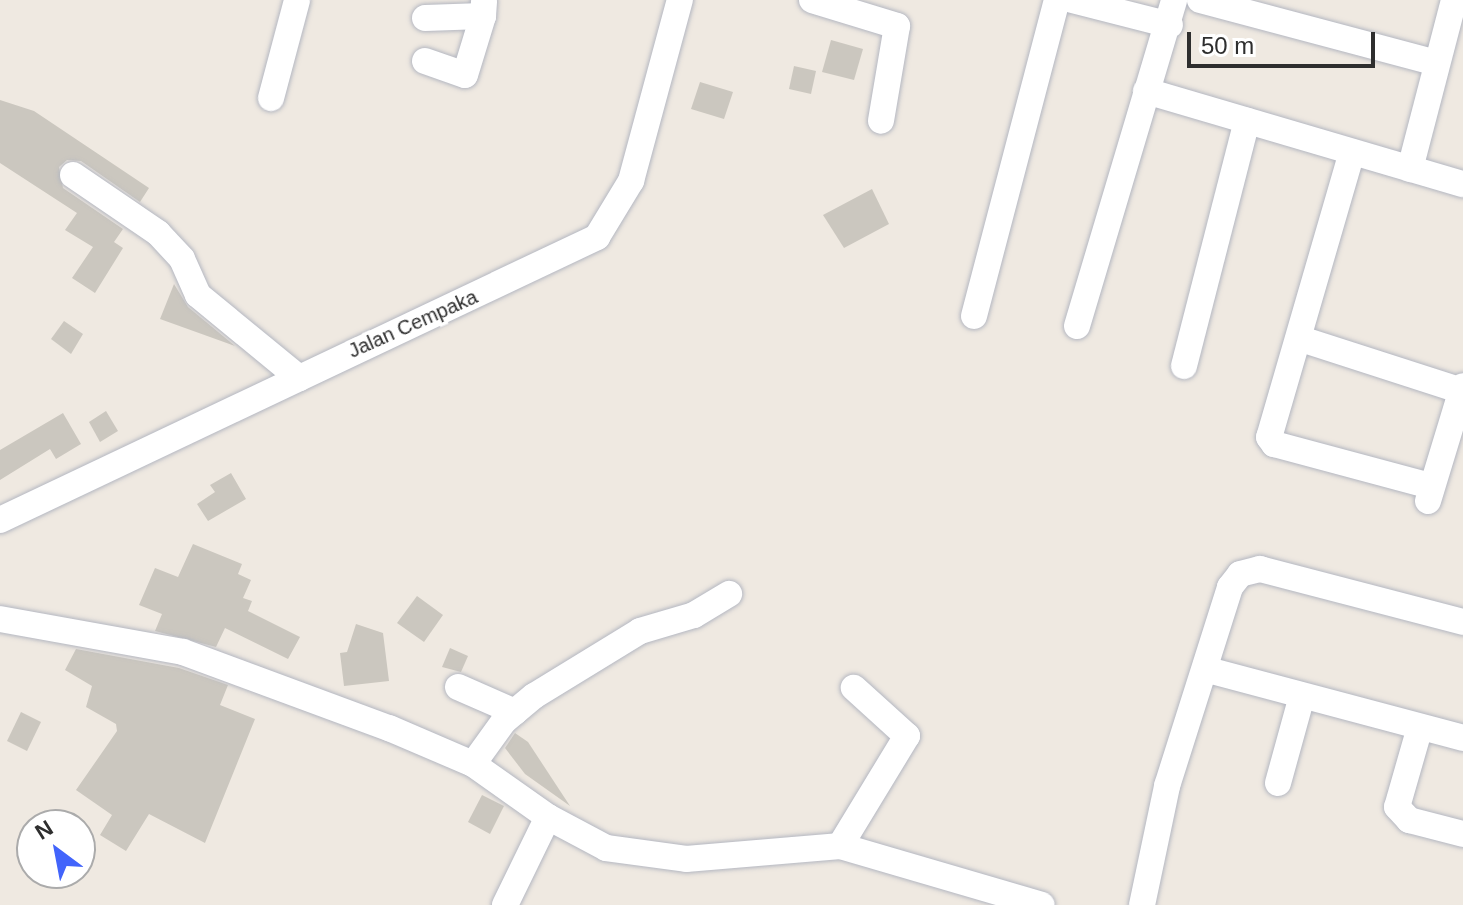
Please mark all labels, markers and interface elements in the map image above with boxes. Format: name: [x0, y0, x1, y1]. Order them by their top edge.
scale bar: [1191, 16, 1379, 66]
text: 50 m: [1201, 32, 1254, 59]
street label: Jalan Cempaka: [345, 285, 481, 363]
north arrow: [16, 809, 96, 889]
text: N: [31, 815, 57, 845]

